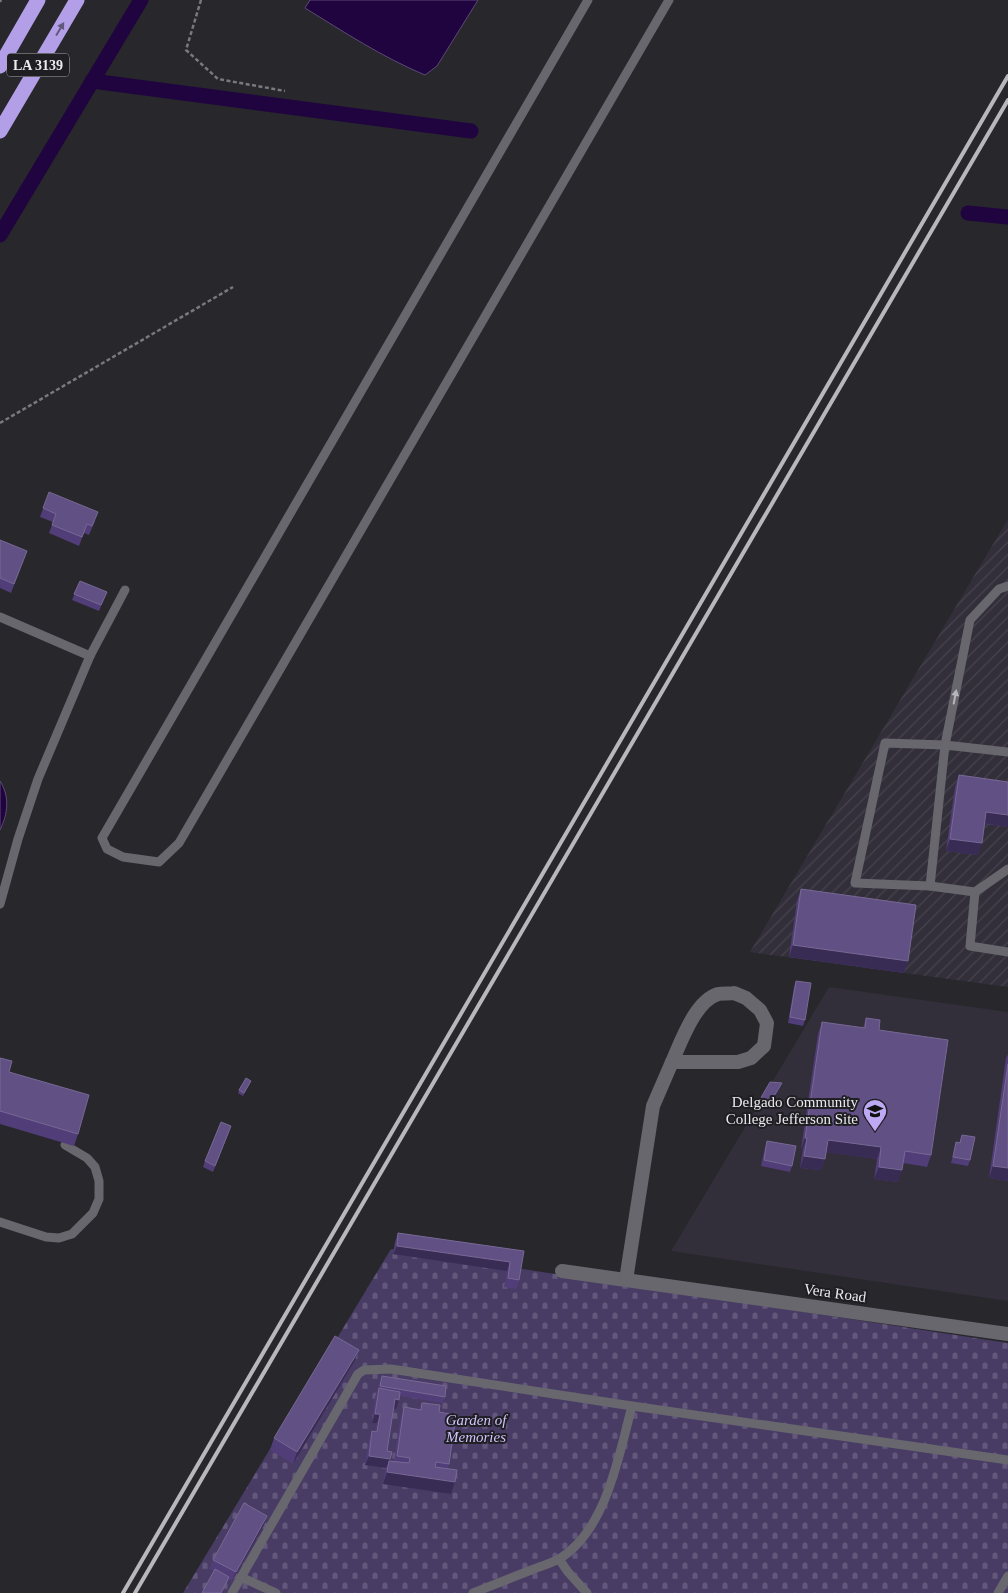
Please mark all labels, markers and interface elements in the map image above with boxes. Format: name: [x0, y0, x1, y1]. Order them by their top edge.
one-way arrow: [56, 21, 64, 36]
road number: LA 3139: [7, 54, 69, 76]
one-way arrow: [951, 690, 959, 705]
place label: Delgado Community College Jefferson Site: [726, 1094, 858, 1127]
school or university icon: Delgado Community College Jefferson Site: [862, 1098, 888, 1132]
street label: Vera Road: [803, 1281, 868, 1305]
park label: Garden of Memories: [445, 1412, 508, 1445]

